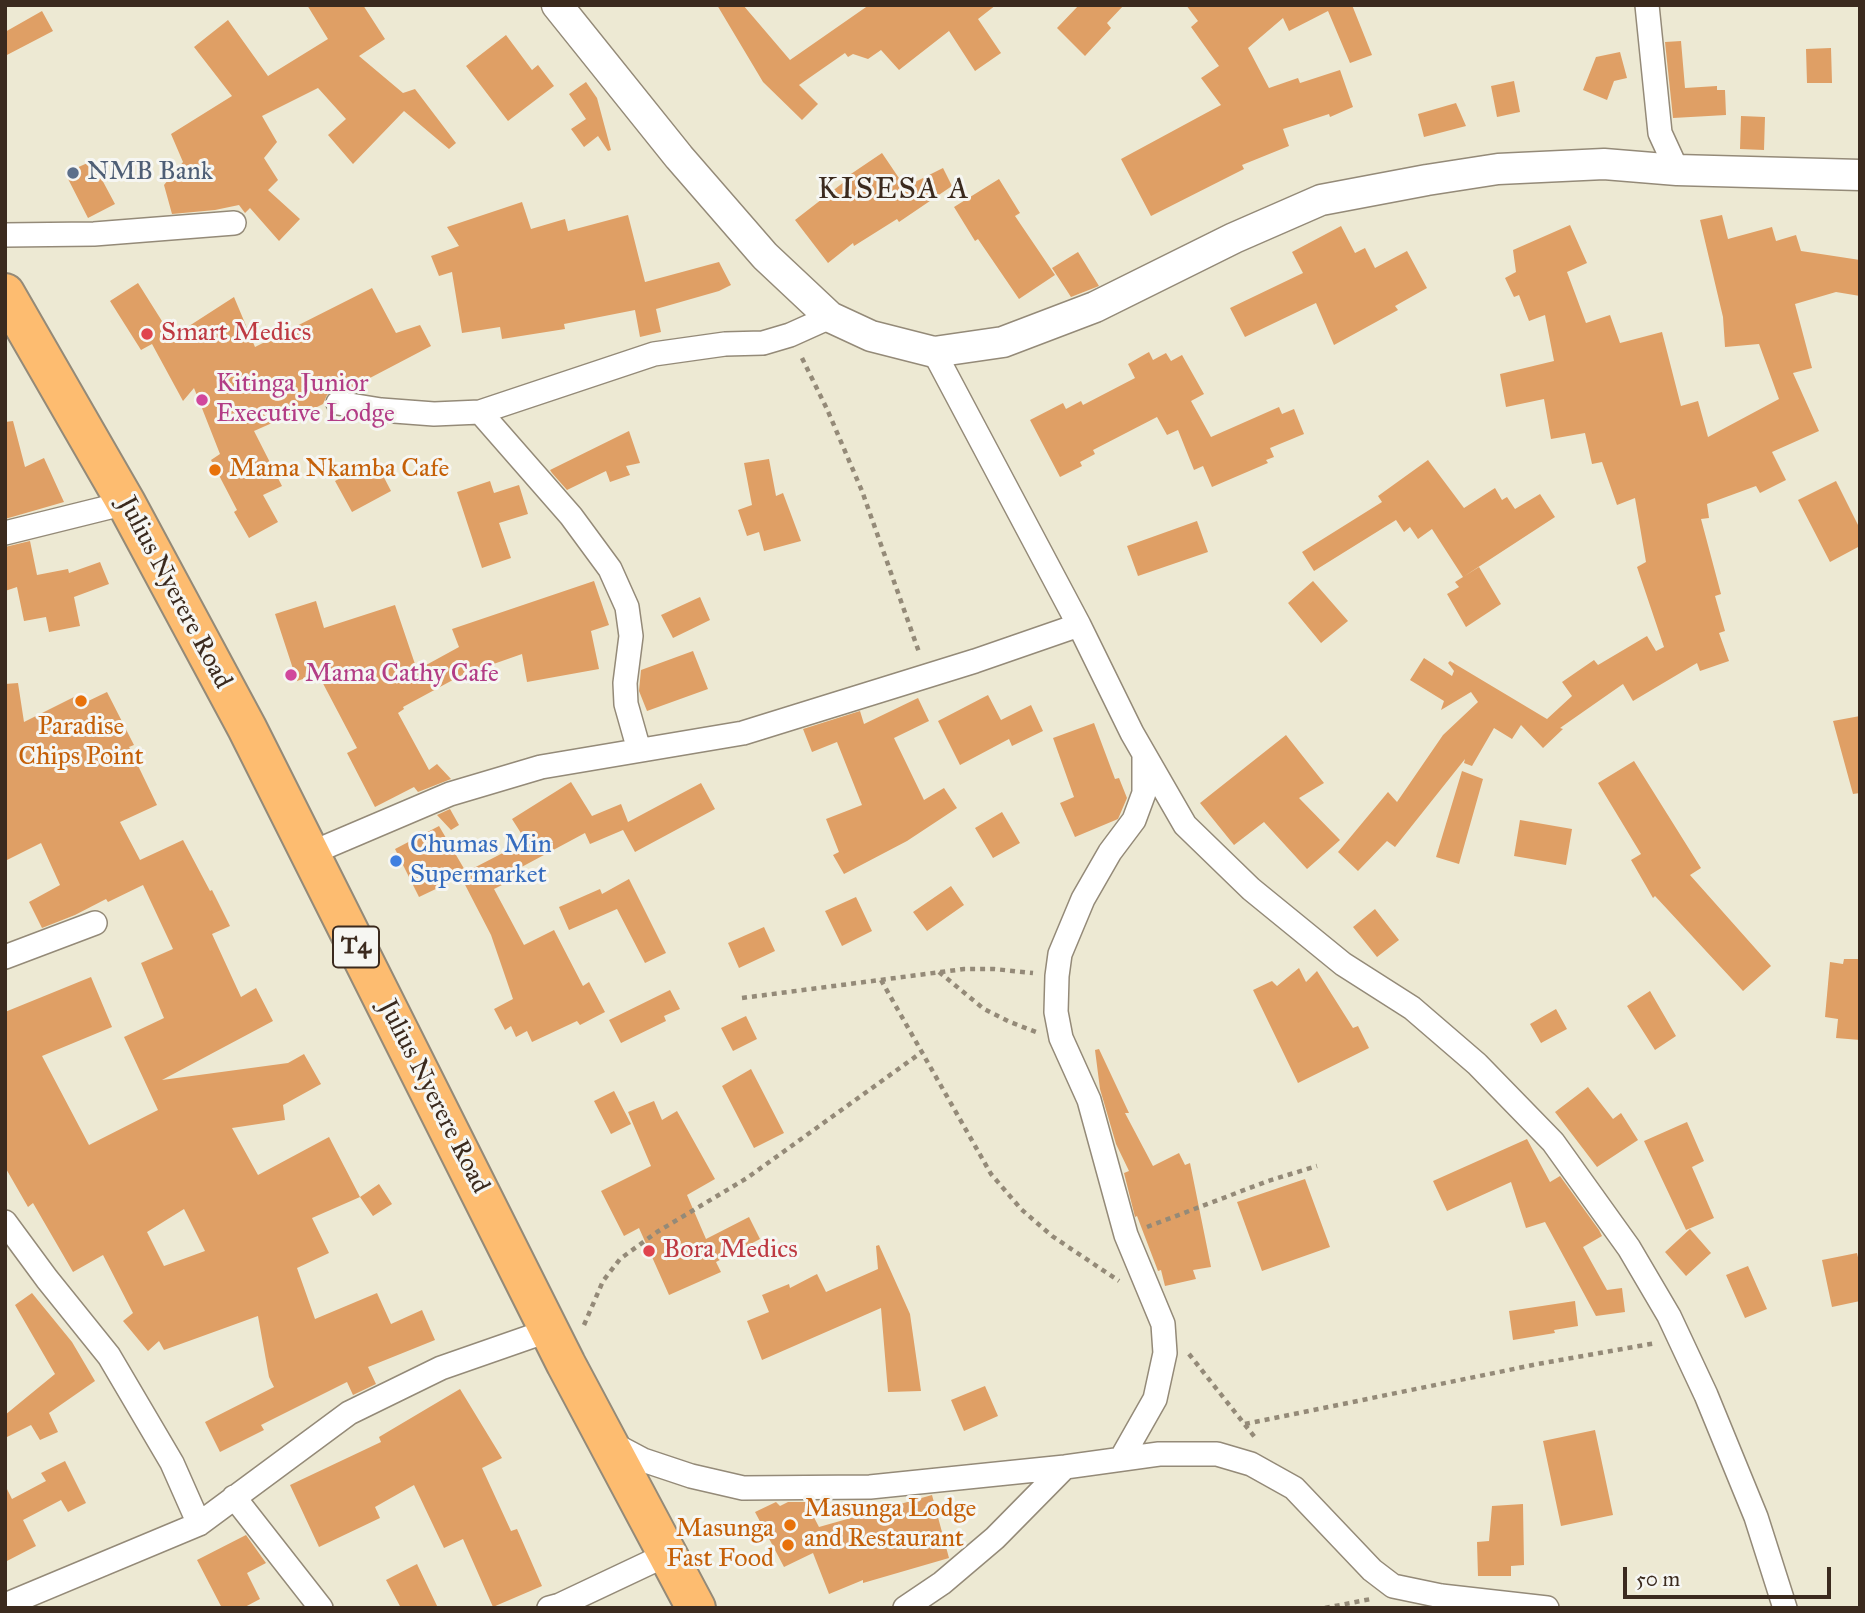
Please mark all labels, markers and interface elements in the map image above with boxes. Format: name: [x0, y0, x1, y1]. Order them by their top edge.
place label: NMB Bank: [87, 157, 213, 189]
marker: NMB Bank: [65, 165, 81, 181]
district label: KISESA A: [818, 173, 970, 209]
place label: Smart Medics: [161, 318, 311, 350]
marker: Smart Medics: [139, 326, 155, 342]
place label: Kitinga Junior Executive Lodge: [216, 369, 395, 430]
marker: Kitinga Junior Executive Lodge: [194, 392, 210, 408]
place label: Mama Nkamba Cafe: [229, 454, 449, 486]
marker: Mama Nkamba Cafe: [207, 462, 223, 478]
street label: Julius Nyerere Road: [110, 492, 238, 694]
place label: Mama Cathy Cafe: [305, 659, 499, 691]
marker: Mama Cathy Cafe: [283, 667, 299, 683]
marker: Paradise Chips Point: [73, 693, 89, 709]
place label: Paradise Chips Point: [18, 712, 144, 774]
place label: Chumas Min Supermarket: [410, 830, 552, 892]
marker: Chumas Min Supermarket: [388, 853, 404, 869]
road number: T4: [333, 926, 379, 967]
street label: Julius Nyerere Road: [371, 995, 495, 1199]
place label: Bora Medics: [663, 1235, 798, 1267]
marker: Bora Medics: [641, 1243, 657, 1259]
place label: Masunga Lodge and Restaurant: [804, 1494, 976, 1556]
place label: Masunga Fast Food: [666, 1514, 774, 1576]
marker: Masunga Lodge and Restaurant: [782, 1517, 798, 1533]
marker: Masunga Fast Food: [780, 1537, 796, 1553]
scale bar: [1627, 1554, 1835, 1598]
text: 50 m: [1636, 1566, 1680, 1592]

